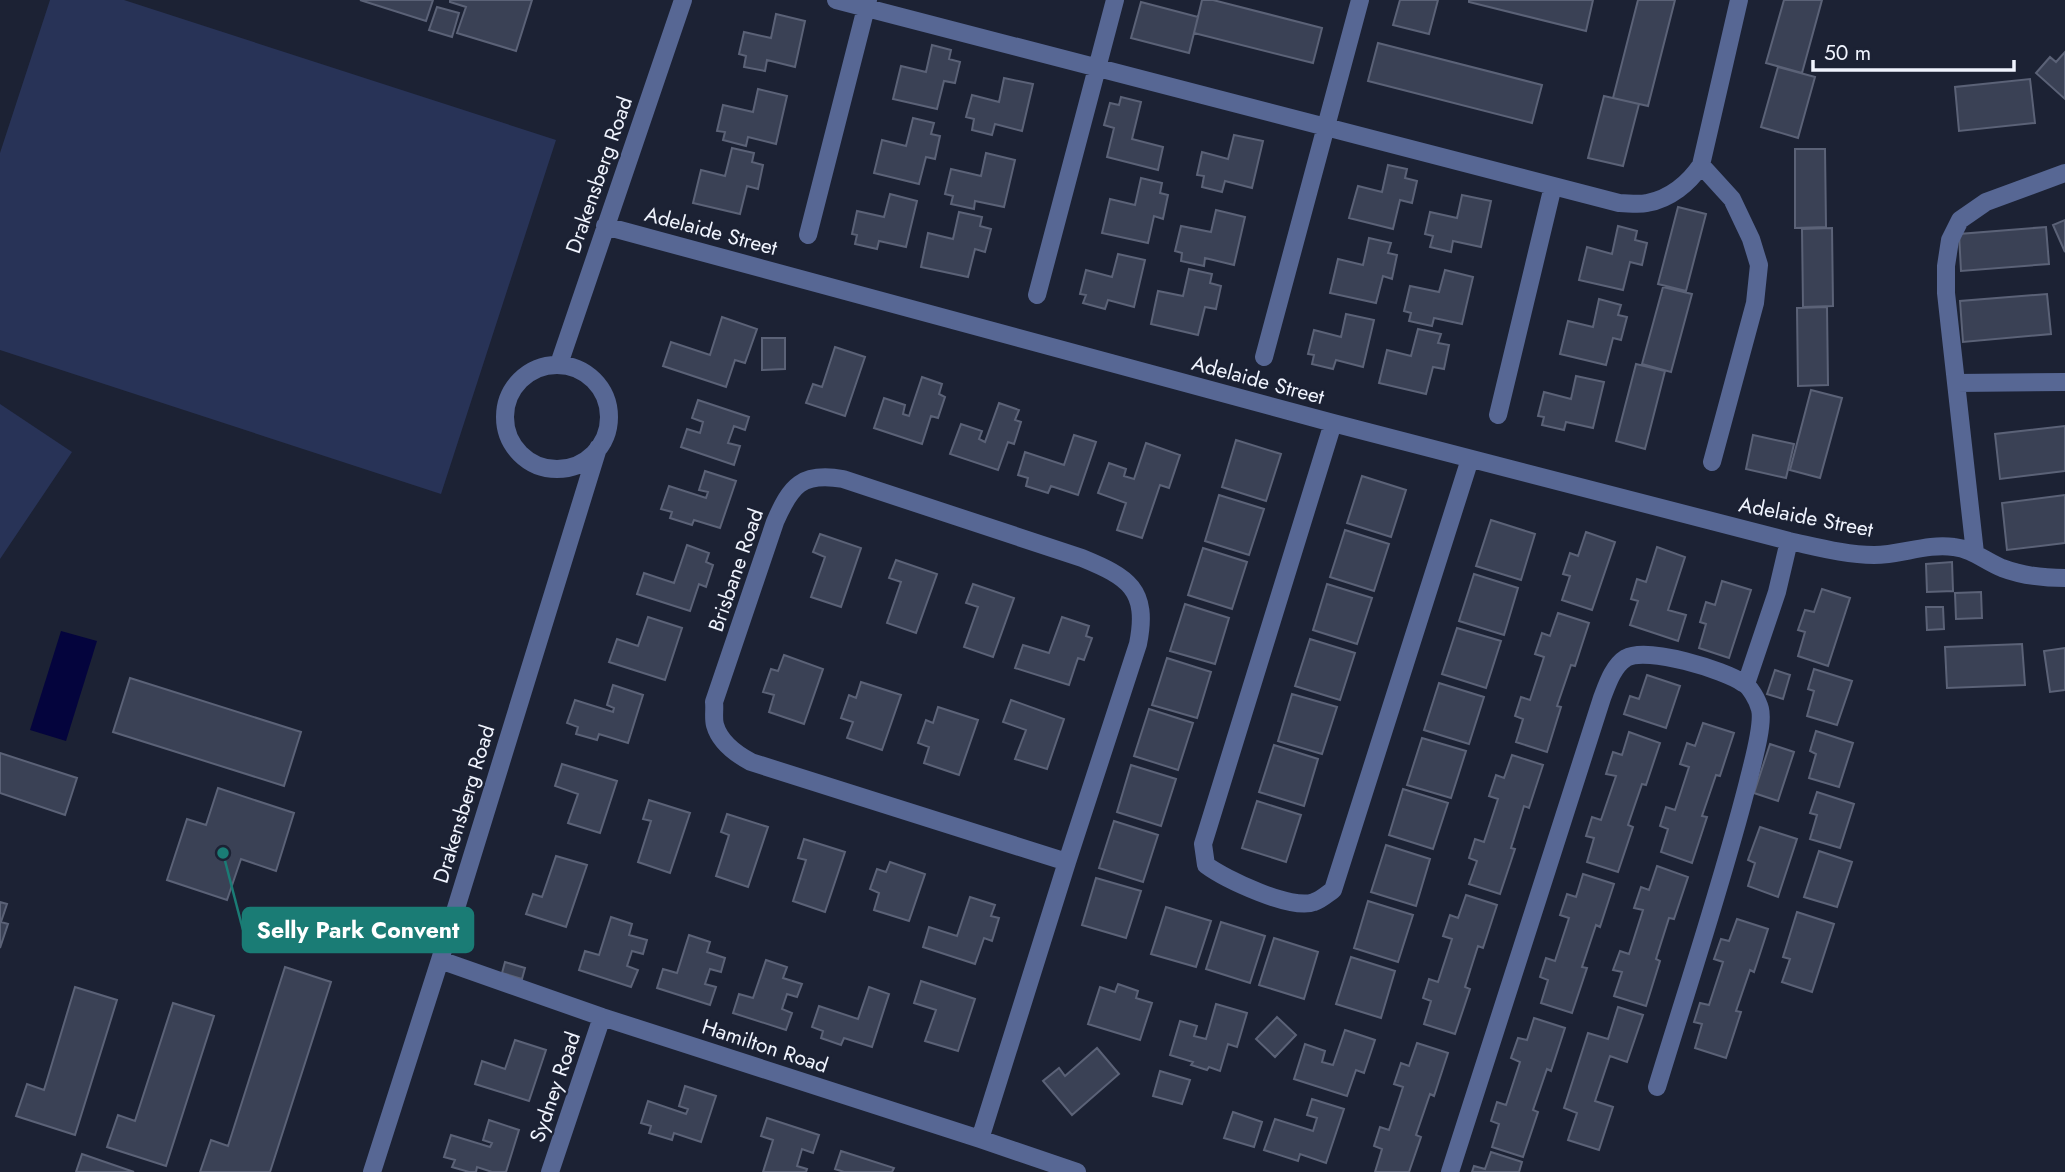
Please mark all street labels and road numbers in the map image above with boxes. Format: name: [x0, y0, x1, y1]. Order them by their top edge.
street label: Drakensberg Road: [558, 93, 640, 257]
street label: Adelaide Street: [641, 199, 781, 263]
street label: Adelaide Street: [1188, 348, 1328, 412]
street label: Adelaide Street: [1736, 489, 1876, 545]
street label: Brisbane Road: [701, 504, 771, 636]
street label: Drakensberg Road: [426, 721, 502, 887]
street label: Hamilton Road: [698, 1012, 832, 1080]
street label: Sydney Road: [522, 1028, 588, 1146]

